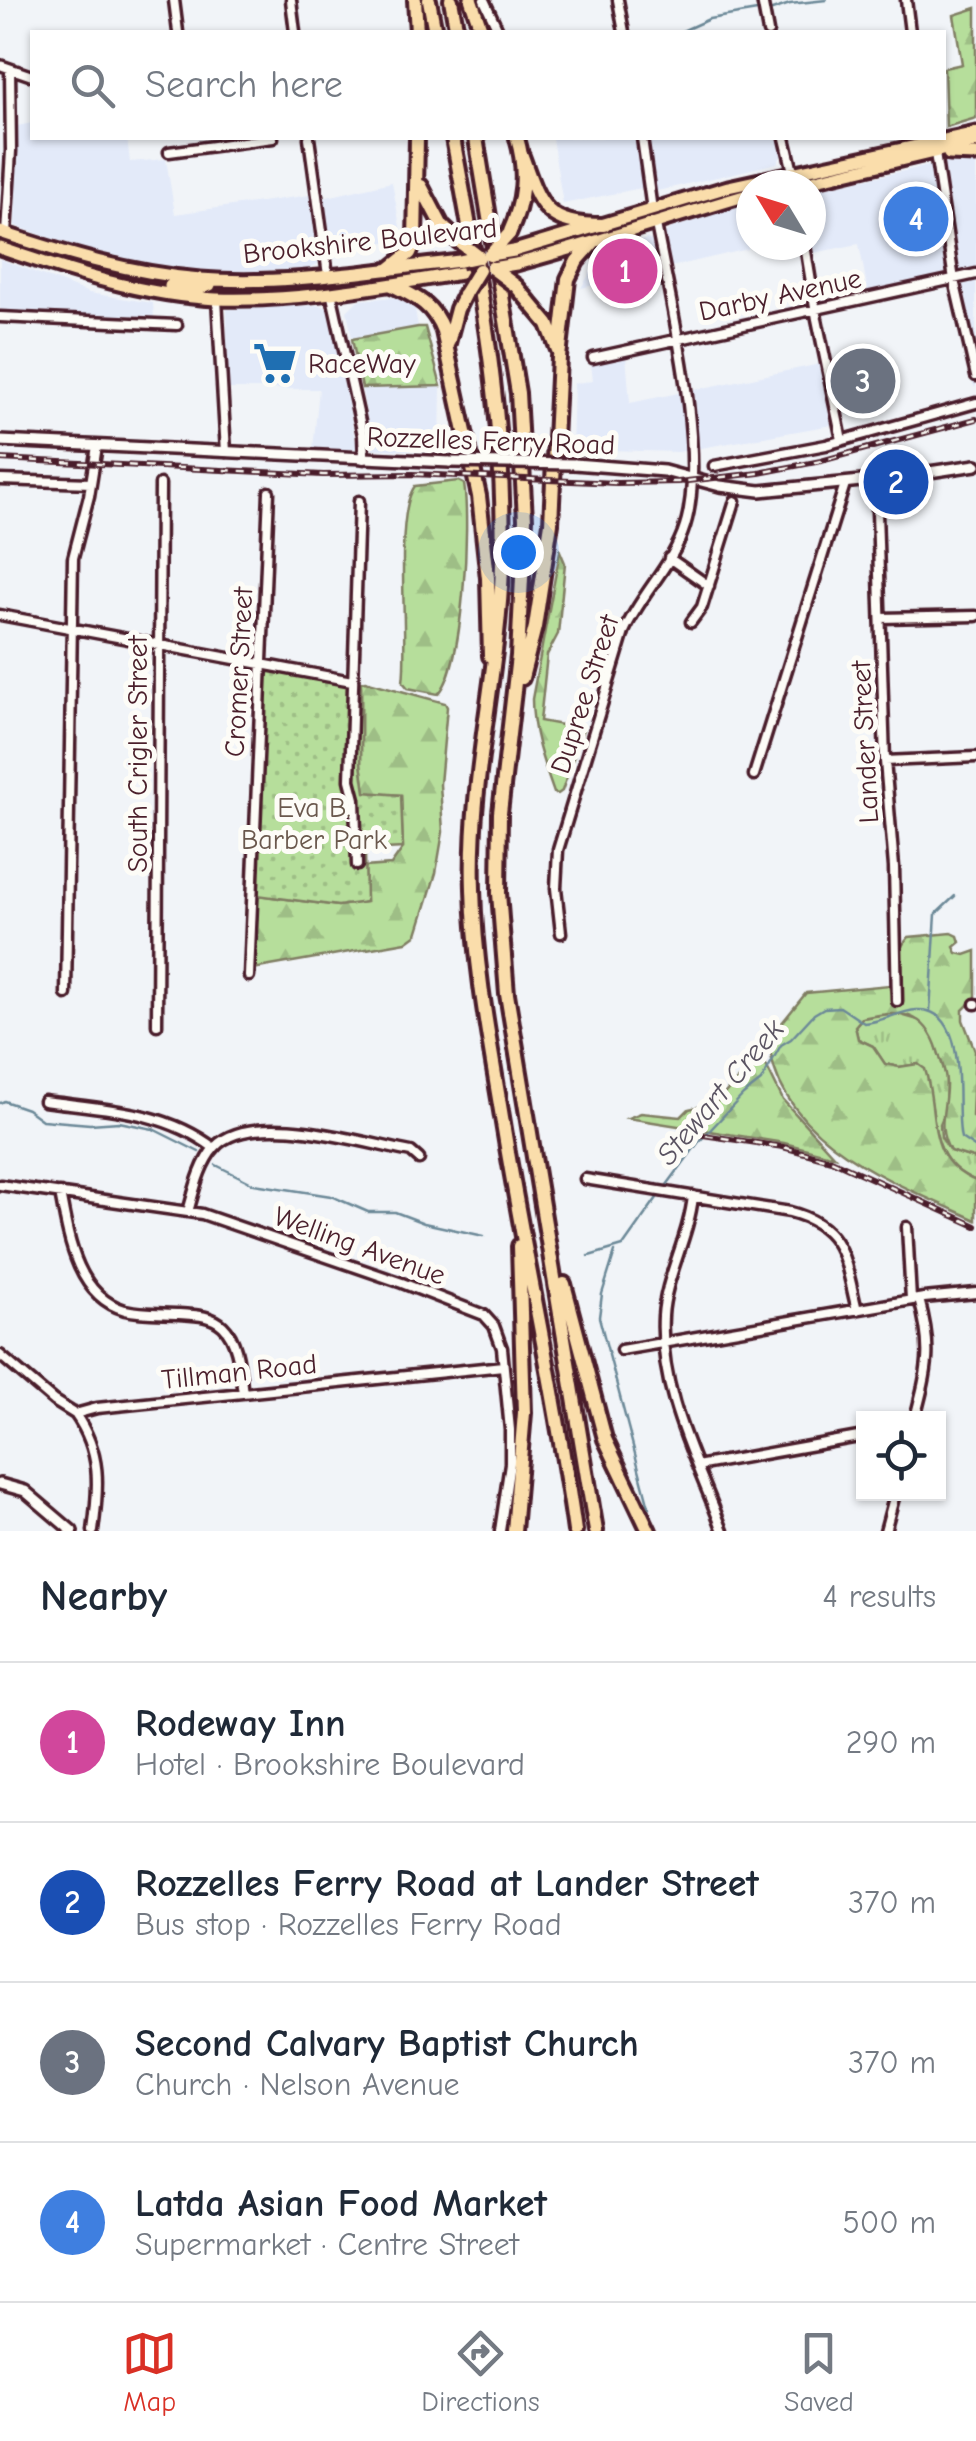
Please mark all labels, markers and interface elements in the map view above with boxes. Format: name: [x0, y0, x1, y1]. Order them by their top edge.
search box: [30, 30, 946, 140]
icon: search: [65, 58, 120, 113]
text: Search here: [145, 63, 343, 107]
north arrow: [736, 170, 826, 260]
pin: 4: [884, 182, 948, 256]
street label: Brookshire Boulevard: [241, 212, 499, 270]
pin: 1: [592, 234, 658, 308]
street label: Darby Avenue: [696, 262, 864, 328]
supermarket icon: RaceWay: [251, 339, 299, 387]
pin: 3: [830, 344, 896, 418]
place label: RaceWay: [308, 348, 416, 380]
street label: Rozzelles Ferry Road: [366, 421, 616, 461]
pin: 2: [864, 444, 928, 520]
your location: [493, 527, 544, 578]
street label: Cromer Street: [219, 585, 259, 758]
street label: Dupree Street: [544, 610, 626, 778]
street label: South Crigler Street: [122, 634, 154, 873]
street label: Lander Street: [845, 659, 885, 824]
park label: Eva B. Barber Park: [241, 792, 387, 856]
water label: Stewart Creek: [649, 1012, 792, 1172]
street label: Welling Avenue: [270, 1200, 450, 1292]
street label: Tillman Road: [160, 1348, 318, 1396]
map controls: [856, 1411, 946, 1501]
button: locate: [856, 1411, 946, 1501]
text: Nearby: [40, 1572, 167, 1621]
text: 4 results: [823, 1578, 936, 1615]
text: Rodeway Inn: [135, 1702, 346, 1746]
text: 1: [66, 1724, 79, 1761]
text: 290 m: [846, 1724, 936, 1761]
text: Hotel · Brookshire Boulevard: [135, 1746, 525, 1783]
text: Rozzelles Ferry Road at Lander Street: [135, 1862, 759, 1906]
text: 2: [65, 1884, 80, 1921]
text: 370 m: [848, 1884, 936, 1921]
text: Bus stop · Rozzelles Ferry Road: [135, 1906, 562, 1943]
text: Second Calvary Baptist Church: [135, 2022, 639, 2066]
text: 3: [65, 2044, 80, 2081]
text: 370 m: [848, 2044, 936, 2081]
text: Church · Nelson Avenue: [135, 2066, 460, 2103]
text: Latda Asian Food Market: [135, 2182, 547, 2226]
text: 4: [65, 2204, 80, 2241]
text: 500 m: [843, 2204, 936, 2241]
text: Supermarket · Centre Street: [135, 2226, 519, 2263]
tab: Map: [122, 2326, 177, 2418]
tab: Directions: [421, 2326, 540, 2418]
tab: Saved: [784, 2326, 854, 2418]

